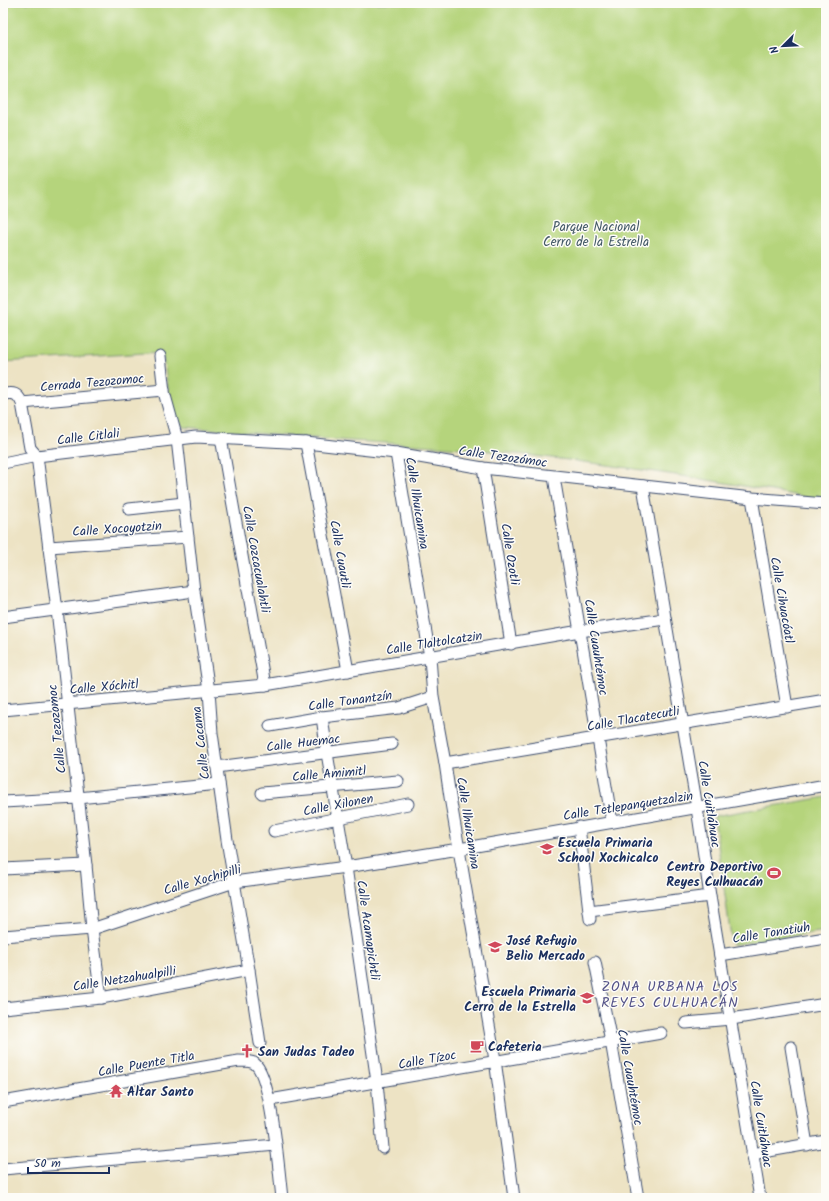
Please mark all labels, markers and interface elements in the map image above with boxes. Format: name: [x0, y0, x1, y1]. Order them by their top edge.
north arrow: [763, 26, 803, 66]
text: N: [765, 43, 784, 56]
park label: Parque Nacional Cerro de la Estrella: [543, 217, 649, 253]
street label: Cerrada Tezozomoc: [39, 368, 145, 398]
street label: Calle Citlali: [56, 423, 122, 452]
street label: Calle Tezozómoc: [457, 441, 549, 474]
street label: Calle Ilhuicamina: [399, 456, 434, 551]
street label: Calle Cozcacualahtli: [236, 504, 275, 615]
street label: Calle Xocoyotzin: [72, 516, 163, 543]
street label: Calle Cuautli: [323, 518, 356, 591]
street label: Calle Ozotli: [494, 522, 525, 587]
street label: Calle Cihuacóatl: [764, 555, 799, 645]
street label: Calle Cuauhtémoc: [578, 597, 614, 697]
street label: Calle Tlaltolcatzin: [384, 625, 484, 661]
street label: Calle Xóchitl: [69, 674, 140, 701]
street label: Calle Tezozomoc: [42, 683, 73, 774]
street label: Calle Tonantzín: [307, 685, 394, 718]
street label: Calle Tlacatecutli: [585, 701, 682, 738]
street label: Calle Cacama: [187, 705, 216, 781]
street label: Calle Huemac: [265, 729, 342, 758]
street label: Calle Cuitláhuac: [691, 759, 726, 850]
street label: Calle Amimitl: [291, 761, 367, 788]
street label: Calle Ilhuicamina: [450, 776, 485, 871]
street label: Calle Tetlepanquetzalzin: [562, 786, 695, 827]
street label: Calle Xilonen: [301, 788, 375, 823]
place label: Escuela Primaria School Xochicalco: [558, 833, 659, 869]
school or university icon: Escuela Primaria School Xochicalco: [539, 841, 555, 857]
place label: Centro Deportivo Reyes Culhuacán: [666, 857, 763, 893]
street label: Calle Xochipilli: [161, 859, 245, 902]
sports icon: Centro Deportivo Reyes Culhuacán: [766, 865, 782, 881]
street label: Calle Acamapichtli: [350, 879, 385, 983]
street label: Calle Tonatiuh: [731, 917, 812, 950]
place label: José Refugio Belio Mercado: [506, 931, 585, 967]
school or university icon: José Refugio Belio Mercado: [487, 939, 503, 955]
street label: Calle Netzahualpilli: [71, 961, 178, 998]
district label: ZONA URBANA LOS REYES CULHUACÁN: [601, 976, 739, 1014]
place label: Escuela Primaria Cerro de la Estrella: [464, 982, 576, 1018]
school or university icon: Escuela Primaria Cerro de la Estrella: [579, 990, 595, 1006]
street label: Calle Cuauhtémoc: [611, 1027, 648, 1127]
place label: Cafeteria: [488, 1037, 542, 1058]
cafe icon: Cafeteria: [469, 1038, 485, 1054]
place label: San Judas Tadeo: [258, 1042, 354, 1063]
church icon: San Judas Tadeo: [239, 1043, 255, 1059]
street label: Calle Tízoc: [397, 1045, 458, 1076]
street label: Calle Puente Titla: [96, 1046, 196, 1083]
street label: Calle Cuitláhuac: [743, 1079, 778, 1170]
place label: Altar Santo: [127, 1082, 194, 1103]
temple icon: Altar Santo: [108, 1083, 124, 1099]
scale bar: [28, 1149, 109, 1175]
text: 50 m: [34, 1154, 61, 1173]

